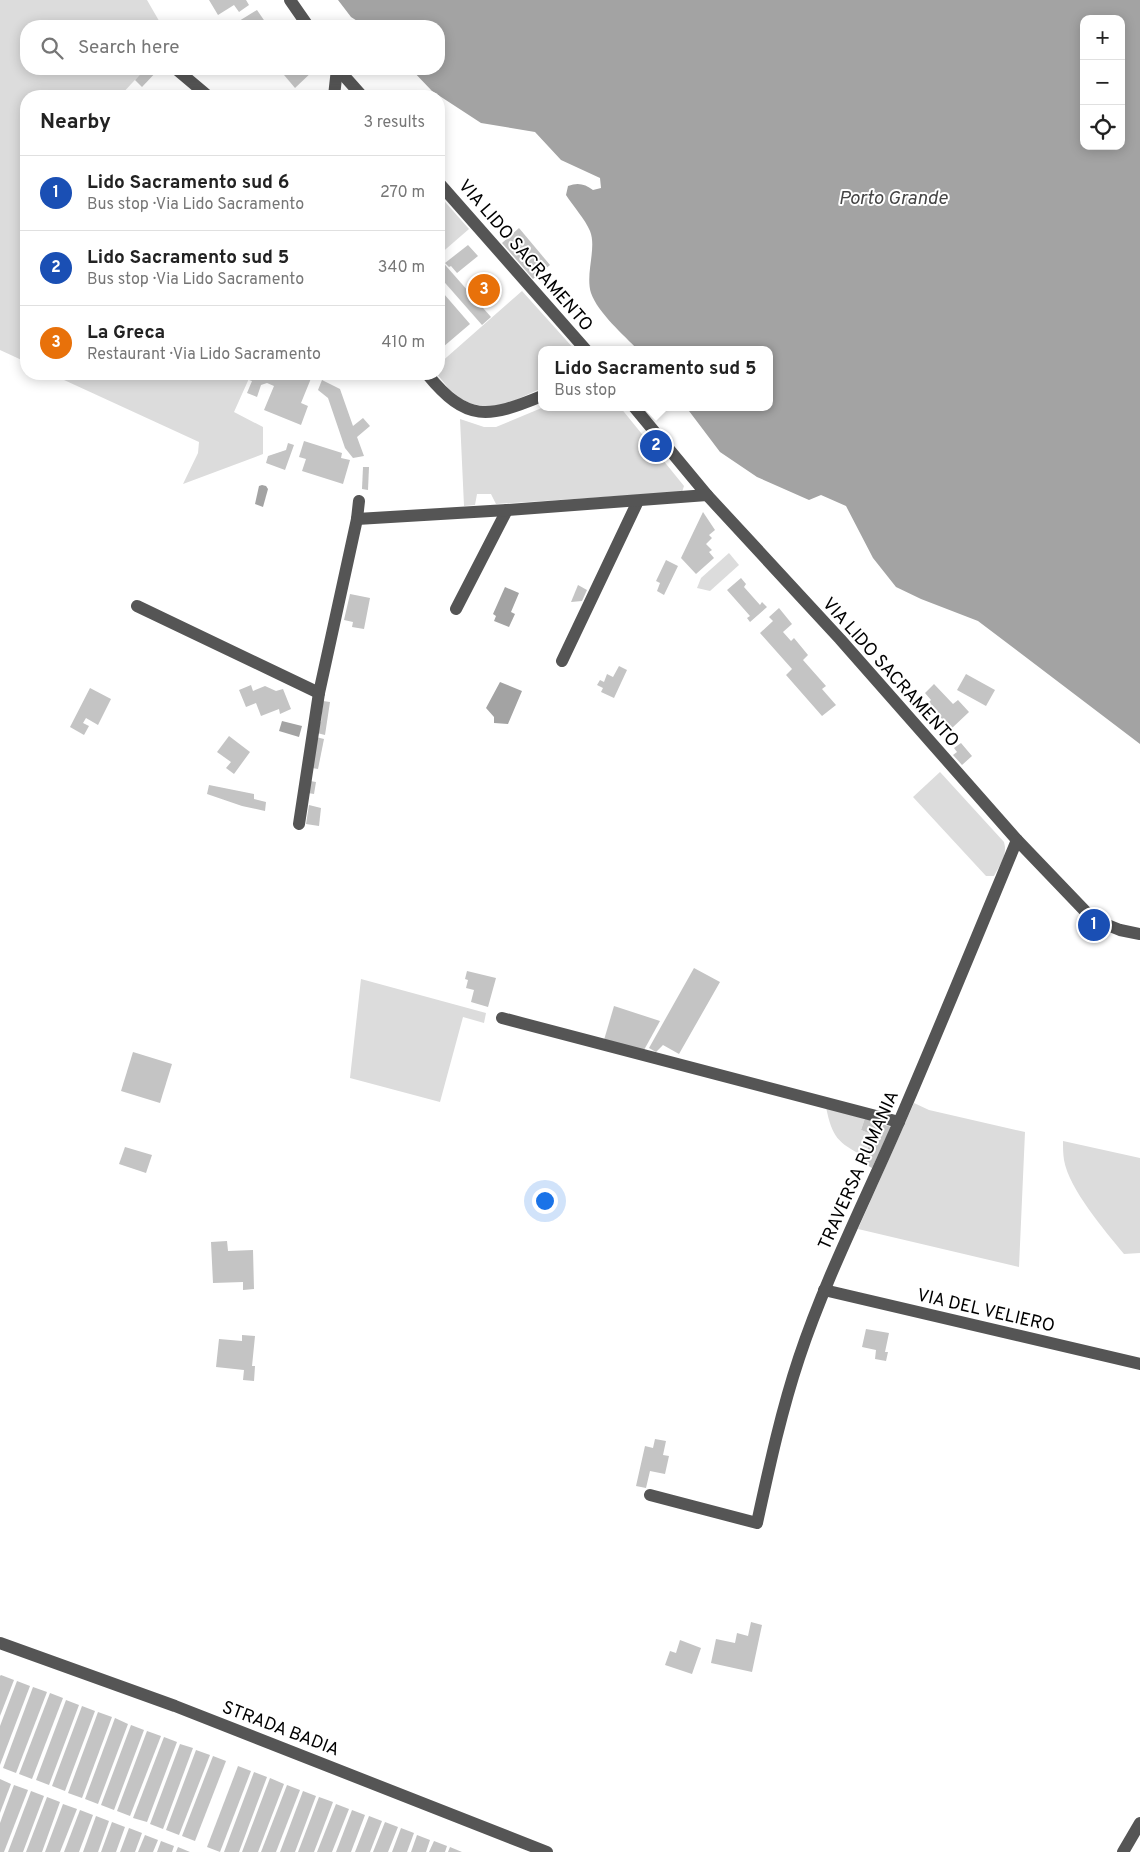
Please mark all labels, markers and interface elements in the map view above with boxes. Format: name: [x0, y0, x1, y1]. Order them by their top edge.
map controls: [1080, 15, 1125, 150]
button: +: [1080, 15, 1125, 60]
search box: [20, 20, 445, 75]
icon: search: [38, 34, 66, 62]
text: Search here: [78, 36, 180, 60]
button: −: [1080, 60, 1125, 105]
button: locate: [1080, 105, 1125, 150]
text: Nearby: [40, 109, 111, 136]
text: 3 results: [363, 113, 425, 133]
text: Lido Sacramento sud 6: [87, 171, 289, 195]
street label: VIA LIDO SACRAMENTO: [453, 175, 597, 337]
text: 1: [53, 183, 59, 203]
text: 270 m: [380, 183, 425, 203]
water label: Porto Grande: [839, 187, 948, 211]
text: Bus stop · Via Lido Sacramento: [87, 195, 304, 215]
text: Lido Sacramento sud 5: [87, 246, 289, 270]
text: 2: [51, 258, 61, 278]
text: 340 m: [378, 258, 425, 278]
text: Bus stop · Via Lido Sacramento: [87, 270, 304, 290]
pin: 3: [468, 271, 500, 309]
text: La Greca: [87, 321, 165, 345]
text: 3: [51, 333, 61, 353]
text: 410 m: [382, 333, 425, 353]
text: Restaurant · Via Lido Sacramento: [87, 345, 321, 365]
popup: [538, 346, 773, 411]
text: Lido Sacramento sud 5: [554, 357, 757, 381]
text: Bus stop: [554, 381, 616, 401]
pin: 2: [640, 427, 672, 465]
street label: VIA LIDO SACRAMENTO: [816, 593, 963, 753]
pin: 1: [1078, 906, 1110, 944]
street label: TRAVERSA RUMANIA: [814, 1087, 905, 1254]
your location: [532, 1188, 558, 1214]
street label: VIA DEL VELIERO: [914, 1284, 1057, 1339]
street label: STRADA BADIA: [219, 1696, 342, 1762]

